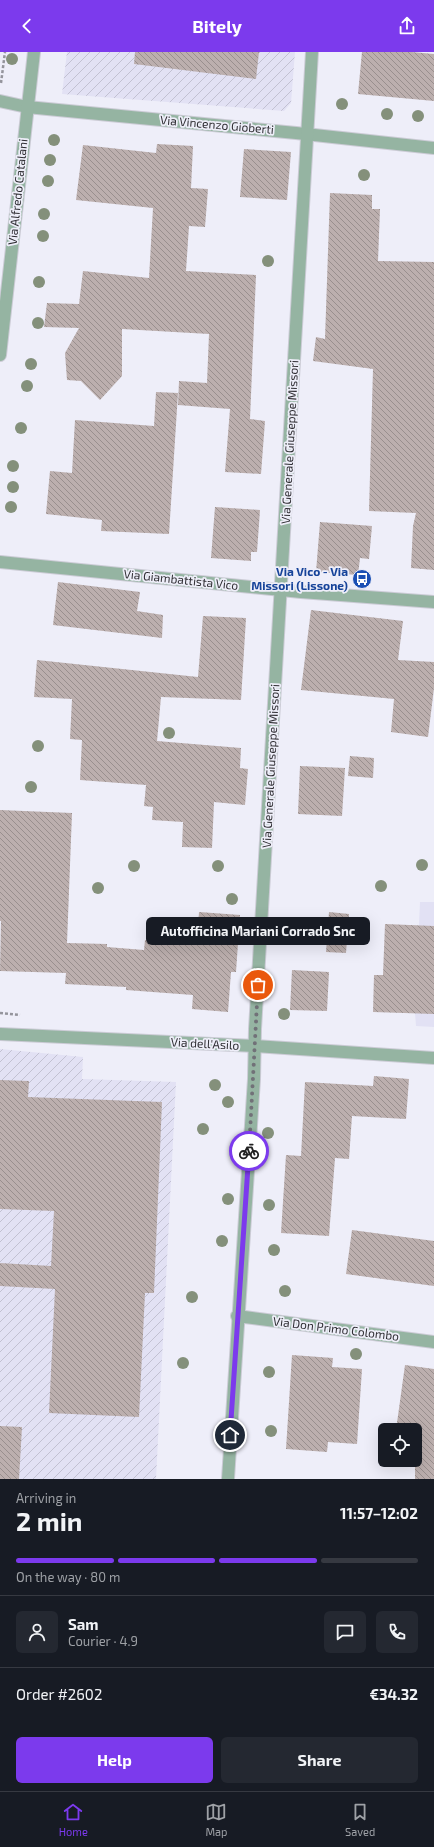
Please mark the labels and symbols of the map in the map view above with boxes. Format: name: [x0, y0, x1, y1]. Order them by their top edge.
street label: Via Vincenzo Gioberti: [160, 112, 275, 136]
street label: Via Alfredo Catalani: [4, 138, 30, 246]
street label: Via Generale Giuseppe Missori: [278, 360, 300, 524]
place label: Via Vico - Via Missori (Lissone): [251, 564, 348, 592]
street label: Via Giambattista Vico: [123, 566, 239, 592]
bus stop icon: Via Vico - Via Missori (Lissone): [351, 568, 373, 590]
street label: Via Generale Giuseppe Missori: [259, 684, 281, 848]
callout: Autofficina Mariani Corrado Snc: [146, 917, 370, 945]
pin: [241, 968, 275, 1002]
street label: Via dell'Asilo: [170, 1034, 240, 1052]
courier: [229, 1131, 269, 1171]
street label: Via Don Primo Colombo: [272, 1313, 400, 1343]
pin: [213, 1418, 247, 1452]

